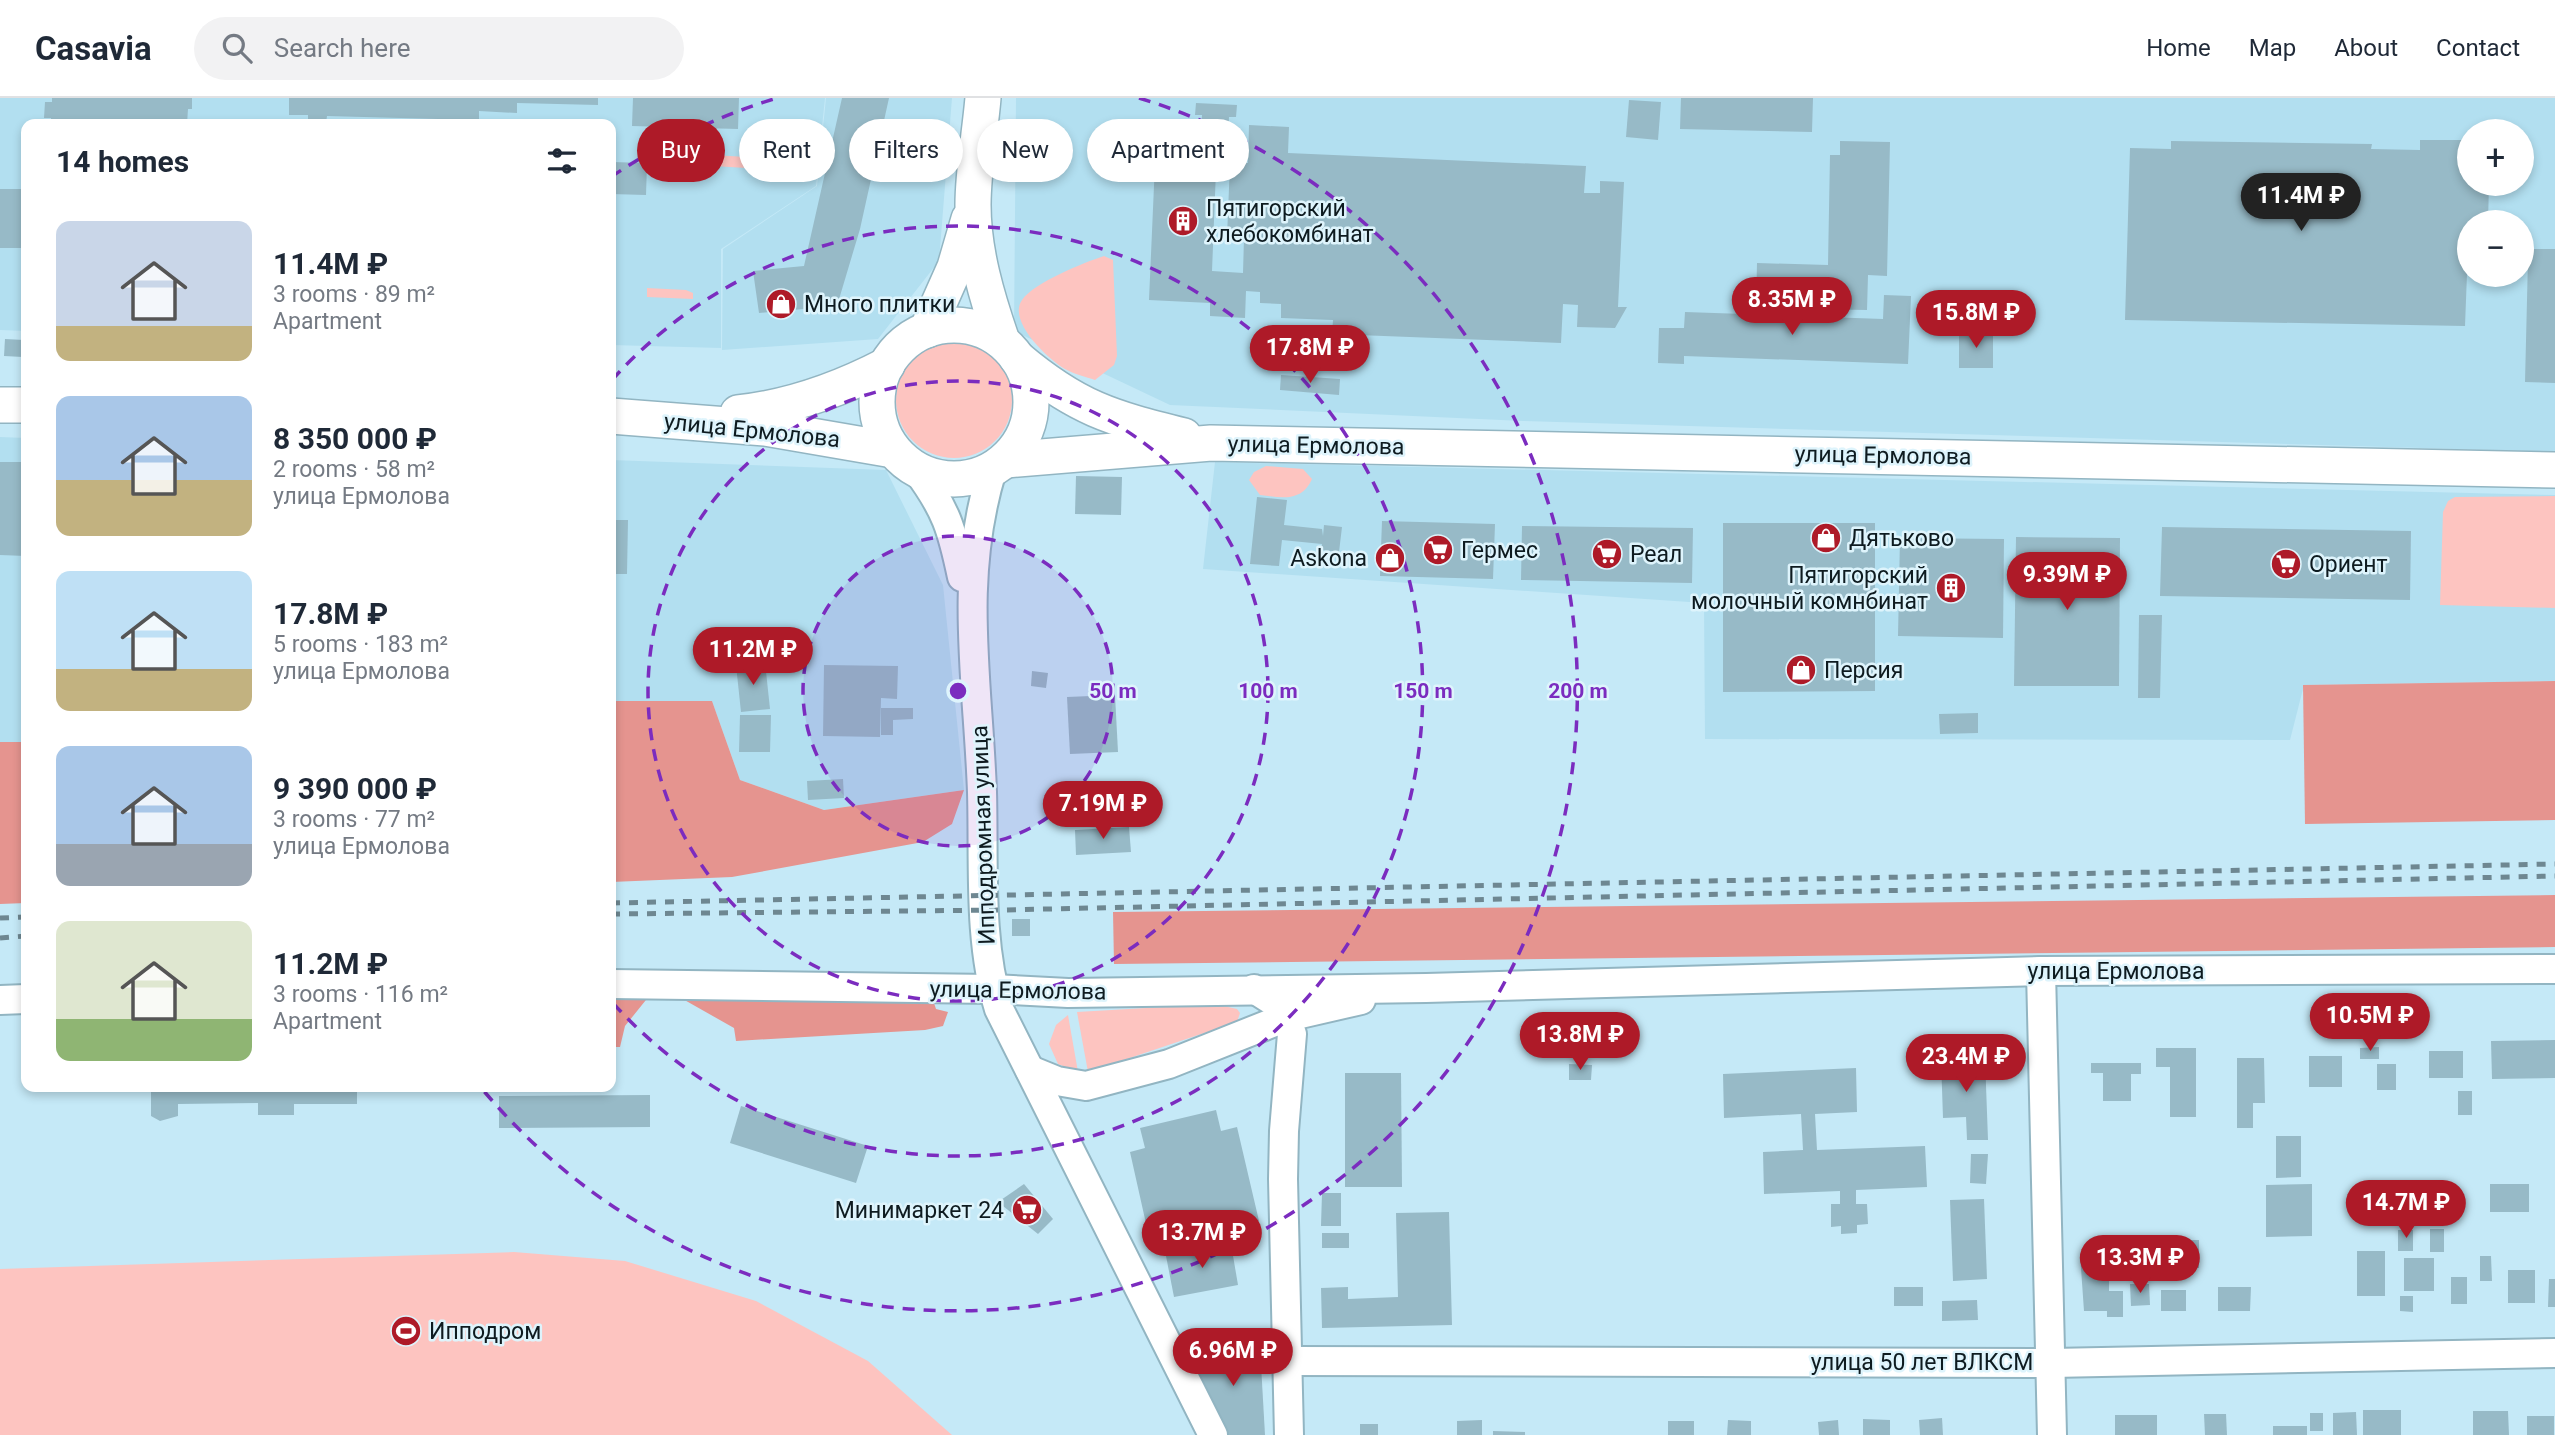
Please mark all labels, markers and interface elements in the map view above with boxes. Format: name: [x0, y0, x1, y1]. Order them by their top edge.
search box: [194, 17, 684, 80]
text: Casavia: [35, 29, 152, 68]
icon: search: [218, 29, 256, 67]
text: Search here: [274, 33, 411, 63]
text: Home: [2146, 34, 2211, 62]
text: Map: [2249, 34, 2296, 62]
text: About: [2334, 34, 2398, 62]
text: Contact: [2436, 34, 2520, 62]
chip: Buy: [637, 119, 725, 182]
chip: Rent: [739, 119, 835, 182]
chip: Filters: [849, 119, 963, 182]
chip: New: [977, 119, 1073, 182]
chip: Apartment: [1087, 119, 1249, 182]
map controls: [2457, 119, 2534, 287]
button: +: [2457, 119, 2534, 196]
icon: filters: [543, 142, 581, 180]
text: 14 homes: [56, 144, 189, 179]
pin: 11.4M ₽: [2236, 174, 2366, 233]
text: 11.4M ₽: [2257, 182, 2345, 209]
place label: Пятигорский хлебокомбинат: [1206, 195, 1374, 248]
building icon: Пятигорский хлебокомбинат: [1166, 204, 1200, 238]
button: −: [2457, 210, 2534, 287]
text: 11.4M ₽: [273, 246, 388, 281]
icon: home: [112, 249, 196, 333]
pin: 8.35M ₽: [1727, 278, 1857, 337]
text: 3 rooms · 89 m²: [273, 281, 435, 308]
text: 8.35M ₽: [1748, 286, 1836, 313]
shop icon: Много плитки: [764, 287, 798, 321]
pin: 15.8M ₽: [1911, 290, 2041, 350]
place label: Много плитки: [804, 291, 955, 318]
text: 15.8M ₽: [1932, 299, 2020, 326]
text: Apartment: [273, 308, 382, 335]
pin: 17.8M ₽: [1245, 326, 1375, 385]
text: 17.8M ₽: [1266, 334, 1354, 361]
street label: улица Ермолова: [663, 408, 841, 453]
text: 8 350 000 ₽: [273, 421, 437, 456]
icon: home: [112, 424, 196, 508]
street label: улица Ермолова: [1227, 430, 1405, 461]
street label: улица Ермолова: [1794, 440, 1972, 471]
text: 2 rooms · 58 m²: [273, 456, 435, 483]
text: улица Ермолова: [273, 483, 450, 510]
shop icon: Дятьково: [1809, 521, 1843, 555]
place label: Дятьково: [1849, 525, 1954, 552]
supermarket icon: Гермес: [1421, 533, 1455, 567]
place label: Гермес: [1461, 537, 1538, 564]
supermarket icon: Реал: [1590, 537, 1624, 571]
shop icon: Askona: [1373, 541, 1407, 575]
place label: Реал: [1630, 541, 1682, 568]
place label: Askona: [1290, 545, 1367, 572]
supermarket icon: Ориент: [2269, 547, 2303, 581]
place label: Ориент: [2309, 551, 2388, 578]
pin: 9.39M ₽: [2002, 552, 2132, 612]
text: 9.39M ₽: [2023, 561, 2111, 588]
place label: Пятигорский молочный комнбинат: [1691, 562, 1928, 615]
building icon: Пятигорский молочный комнбинат: [1934, 571, 1968, 605]
text: 17.8M ₽: [273, 596, 388, 631]
icon: home: [112, 599, 196, 683]
pin: 11.2M ₽: [688, 628, 818, 687]
text: 5 rooms · 183 m²: [273, 631, 448, 658]
text: 11.2M ₽: [709, 636, 797, 663]
shop icon: Персия: [1784, 653, 1818, 687]
place label: Персия: [1824, 657, 1903, 684]
text: улица Ермолова: [273, 658, 450, 685]
centre of rings: [946, 679, 970, 703]
text: 50 m: [1089, 679, 1137, 703]
text: 100 m: [1238, 679, 1298, 703]
text: 150 m: [1393, 679, 1453, 703]
text: 200 m: [1548, 679, 1608, 703]
street label: Ипподромная улица: [966, 725, 1001, 945]
text: 9 390 000 ₽: [273, 771, 437, 806]
icon: home: [112, 774, 196, 858]
pin: 7.19M ₽: [1038, 782, 1168, 841]
text: 7.19M ₽: [1059, 790, 1147, 817]
text: 3 rooms · 77 m²: [273, 806, 435, 833]
text: улица Ермолова: [273, 833, 450, 860]
text: 11.2M ₽: [273, 946, 388, 981]
icon: home: [112, 949, 196, 1033]
street label: улица Ермолова: [2028, 958, 2204, 985]
street label: улица Ермолова: [929, 975, 1107, 1006]
text: 3 rooms · 116 m²: [273, 981, 448, 1008]
pin: 10.5M ₽: [2305, 993, 2435, 1053]
text: 10.5M ₽: [2326, 1002, 2414, 1029]
text: Apartment: [273, 1008, 382, 1035]
pin: 13.8M ₽: [1515, 1012, 1645, 1072]
text: 13.8M ₽: [1536, 1021, 1624, 1048]
pin: 23.4M ₽: [1901, 1034, 2031, 1094]
text: 23.4M ₽: [1922, 1043, 2010, 1070]
pin: 14.7M ₽: [2341, 1180, 2471, 1240]
text: 14.7M ₽: [2362, 1189, 2450, 1216]
supermarket icon: Минимаркет 24: [1010, 1193, 1044, 1227]
place label: Минимаркет 24: [835, 1197, 1004, 1224]
pin: 13.7M ₽: [1137, 1210, 1267, 1270]
text: 13.7M ₽: [1158, 1219, 1246, 1246]
pin: 13.3M ₽: [2075, 1236, 2205, 1295]
text: 13.3M ₽: [2096, 1244, 2184, 1271]
sports icon: Ипподpом: [389, 1314, 423, 1348]
place label: Ипподpом: [429, 1318, 541, 1345]
pin: 6.96M ₽: [1168, 1328, 1298, 1388]
text: 6.96M ₽: [1189, 1337, 1277, 1364]
street label: улица 50 лет ВЛКСМ: [1811, 1349, 2033, 1376]

